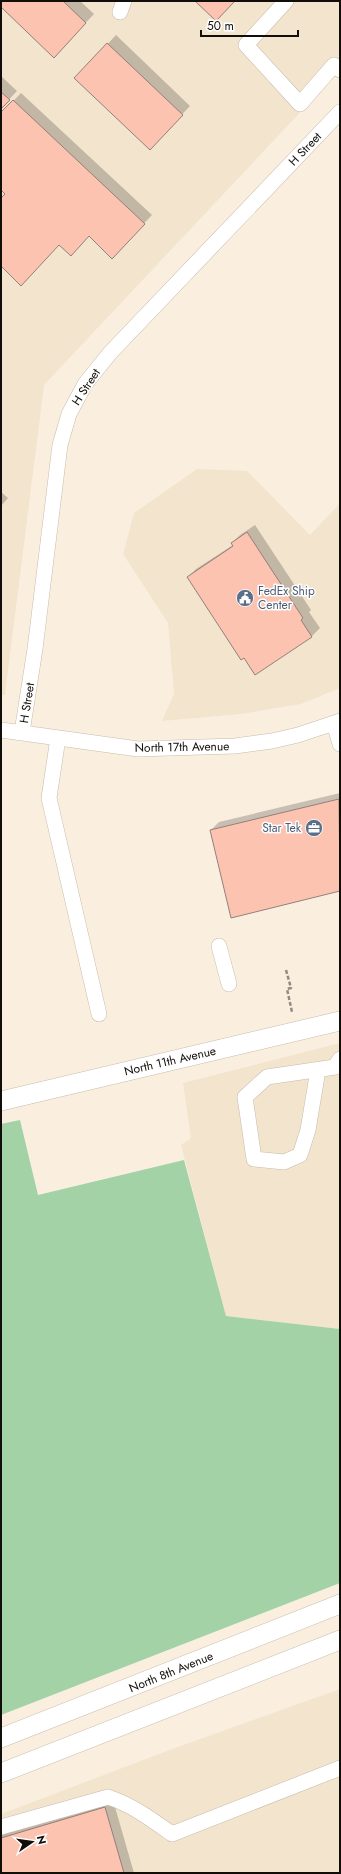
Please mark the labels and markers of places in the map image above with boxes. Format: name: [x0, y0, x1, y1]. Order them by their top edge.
place label: FedEx Ship Center: [258, 582, 315, 614]
public building icon: FedEx Ship Center: [235, 588, 255, 608]
office icon: Star Tek: [304, 818, 324, 838]
place label: Star Tek: [262, 819, 302, 837]

